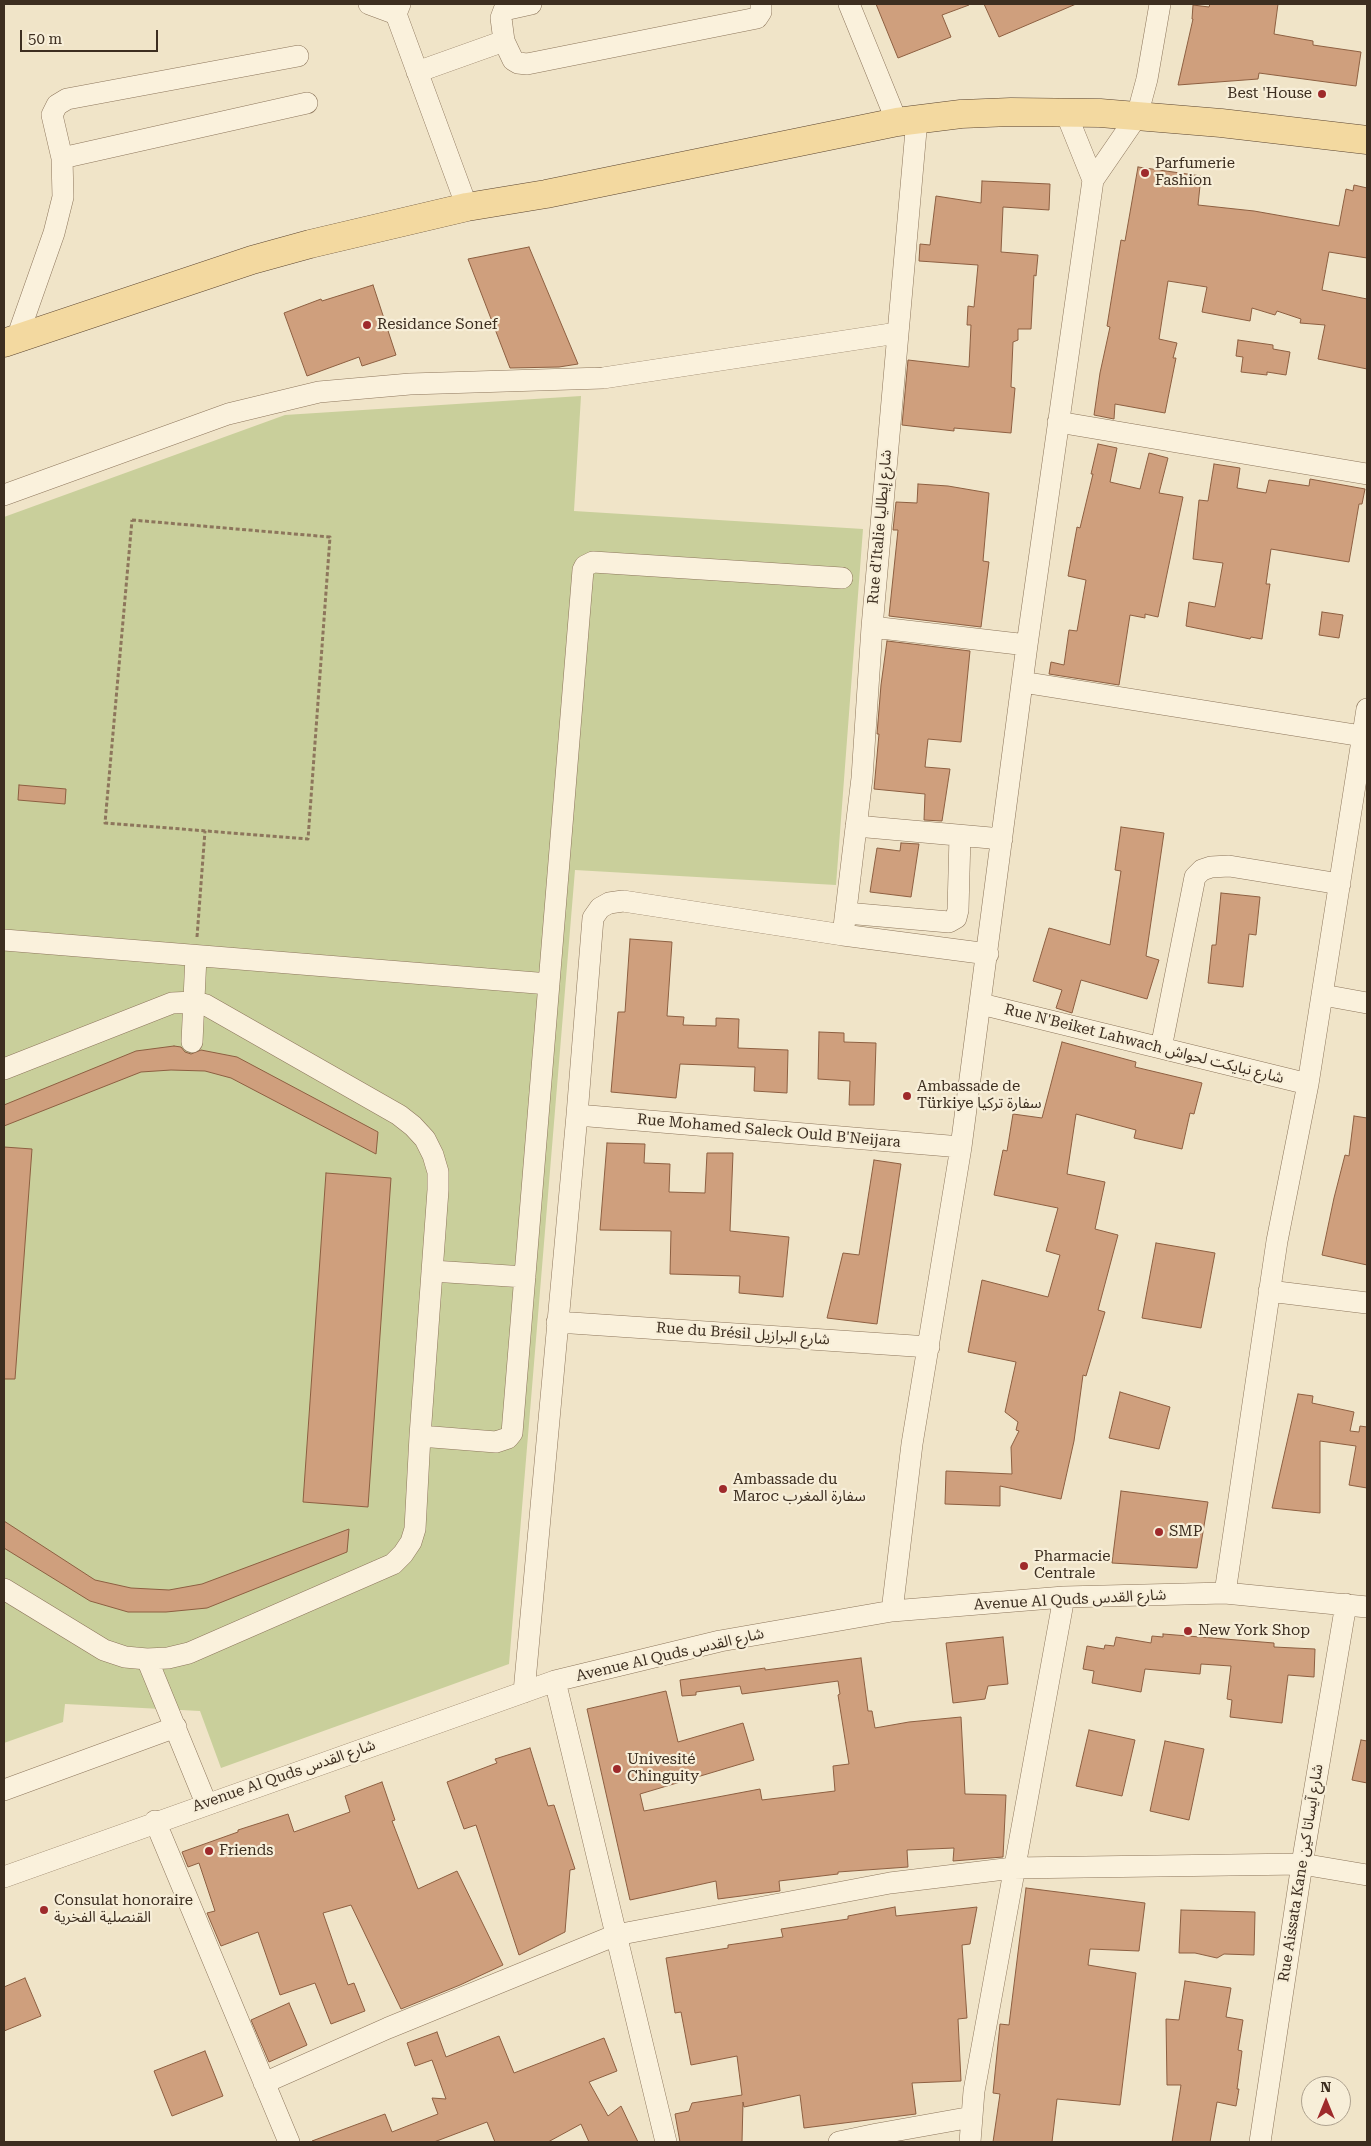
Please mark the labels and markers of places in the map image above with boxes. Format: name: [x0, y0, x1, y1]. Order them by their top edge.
place label: Best 'House: [1227, 85, 1312, 103]
marker: Best 'House: [1316, 88, 1328, 100]
place label: Parfumerie Fashion: [1155, 155, 1235, 190]
marker: Parfumerie Fashion: [1139, 167, 1151, 179]
place label: Residance Sonef: [377, 316, 498, 334]
marker: Residance Sonef: [361, 319, 373, 331]
place label: Ambassade de Türkiye سفارة تركيا: [917, 1078, 1042, 1113]
marker: Ambassade de Türkiye سفارة تركيا: [901, 1090, 913, 1102]
place label: Ambassade du Maroc سفارة المغرب: [733, 1471, 866, 1506]
marker: Ambassade du Maroc سفارة المغرب: [717, 1483, 729, 1495]
place label: SMP: [1169, 1523, 1202, 1541]
marker: SMP: [1153, 1526, 1165, 1538]
place label: Pharmacie Centrale: [1034, 1548, 1111, 1583]
marker: Pharmacie Centrale: [1018, 1560, 1030, 1572]
place label: New York Shop: [1198, 1622, 1310, 1640]
marker: New York Shop: [1182, 1625, 1194, 1637]
place label: Univesité Chinguity: [627, 1751, 699, 1786]
marker: Univesité Chinguity: [611, 1763, 623, 1775]
place label: Friends: [219, 1842, 273, 1860]
marker: Friends: [203, 1845, 215, 1857]
place label: Consulat honoraire القنصلية الفخرية: [54, 1892, 193, 1927]
marker: Consulat honoraire القنصلية الفخرية: [38, 1904, 50, 1916]

